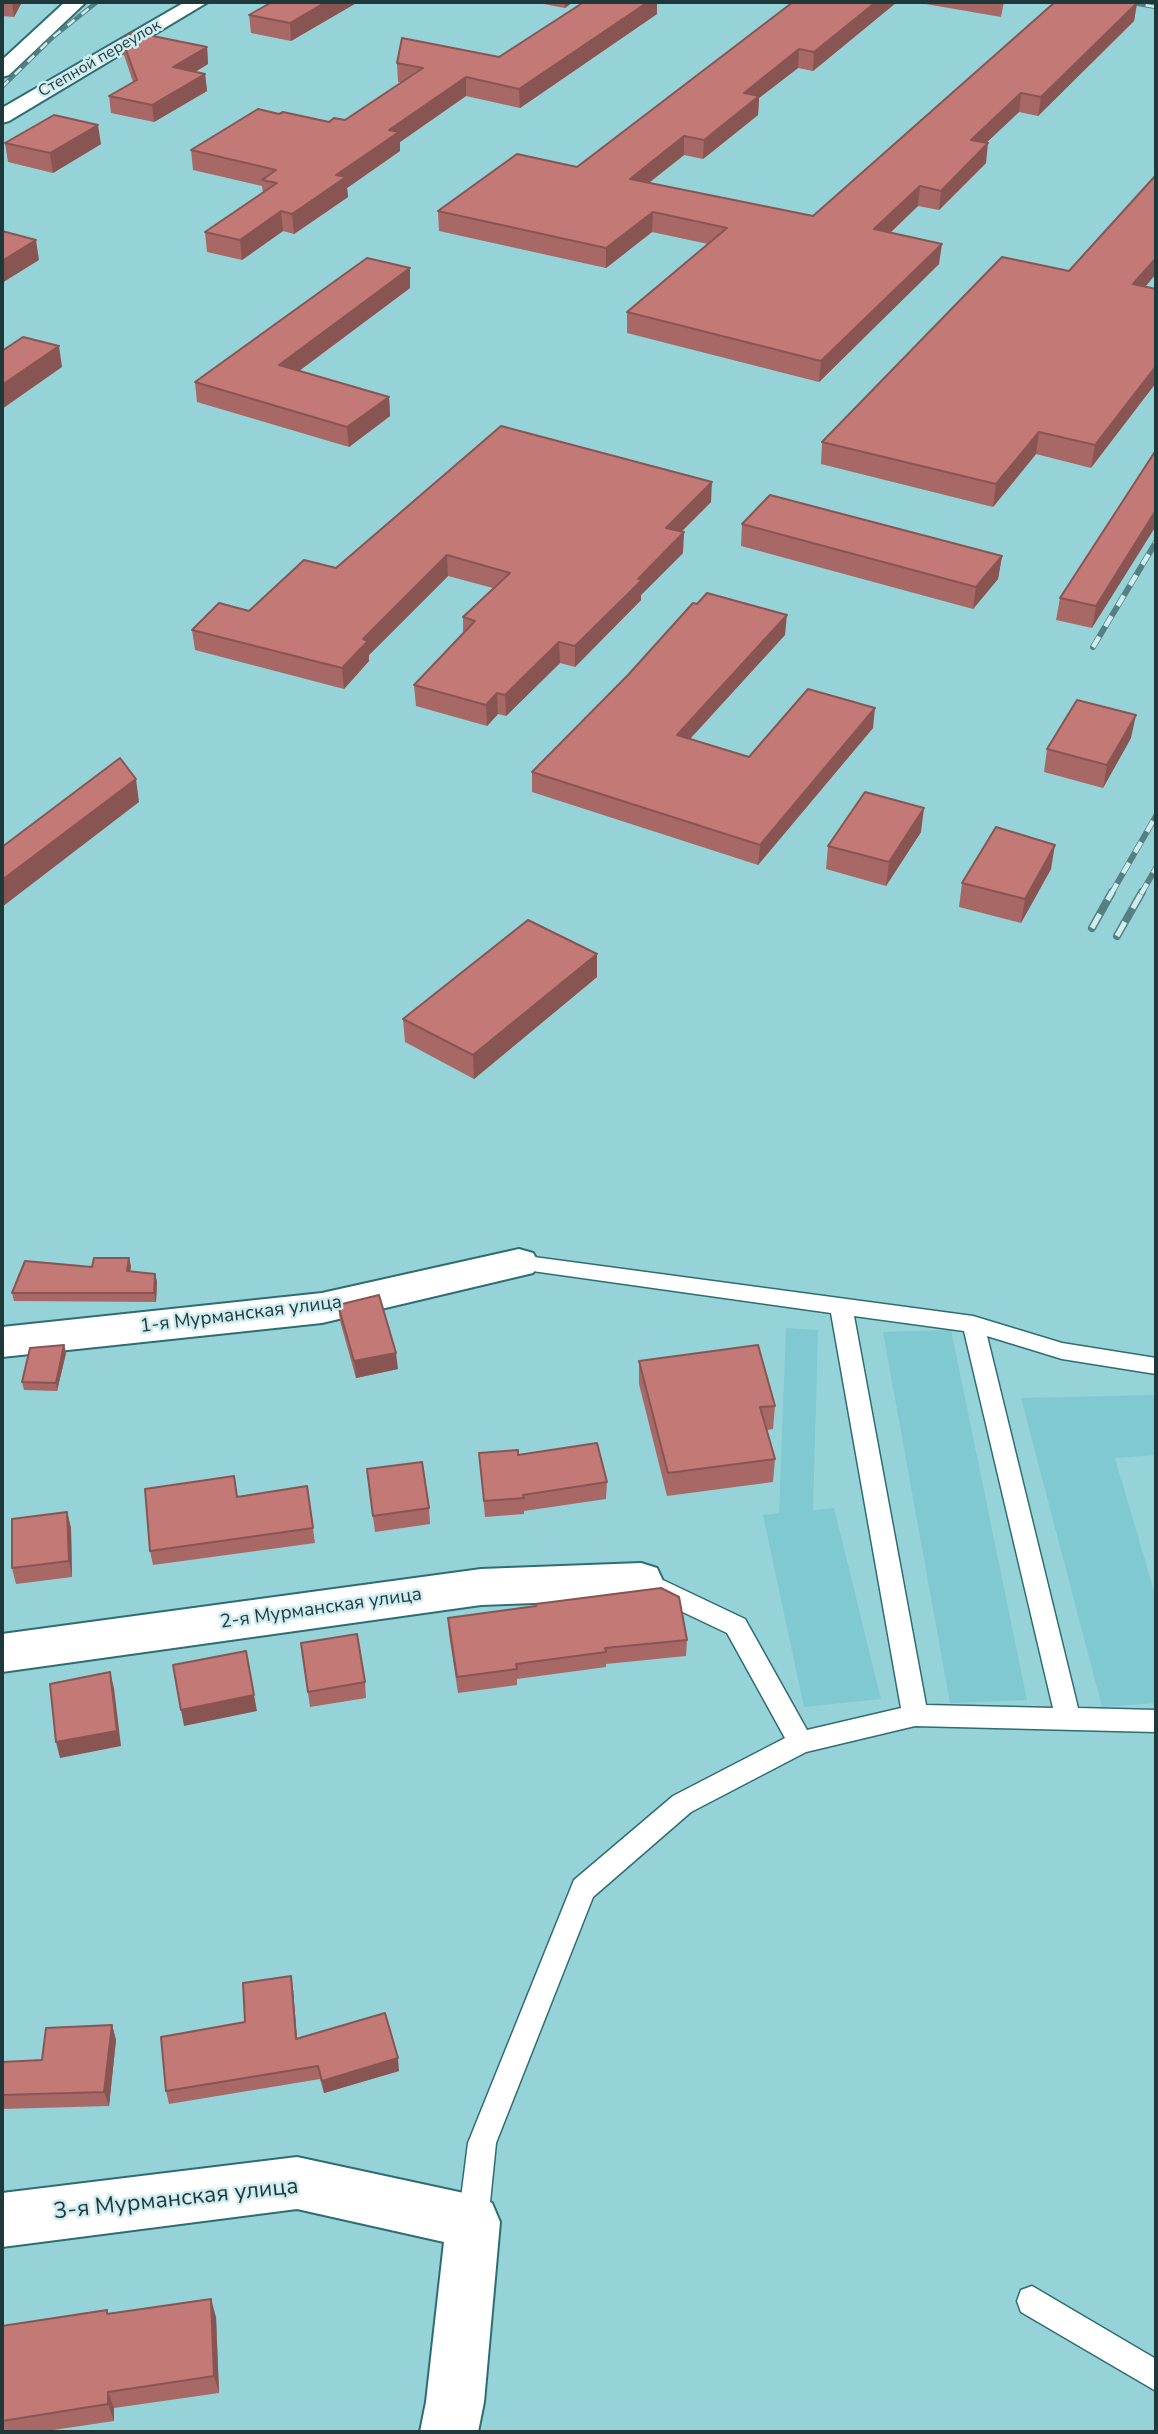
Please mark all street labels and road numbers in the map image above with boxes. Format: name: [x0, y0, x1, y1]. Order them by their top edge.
street label: Степной переулок: [35, 16, 165, 102]
street label: 1-я Мурманская улица: [139, 1291, 343, 1339]
street label: 2-я Мурманская улица: [219, 1584, 423, 1634]
street label: 3-я Мурманская улица: [52, 2173, 300, 2227]

